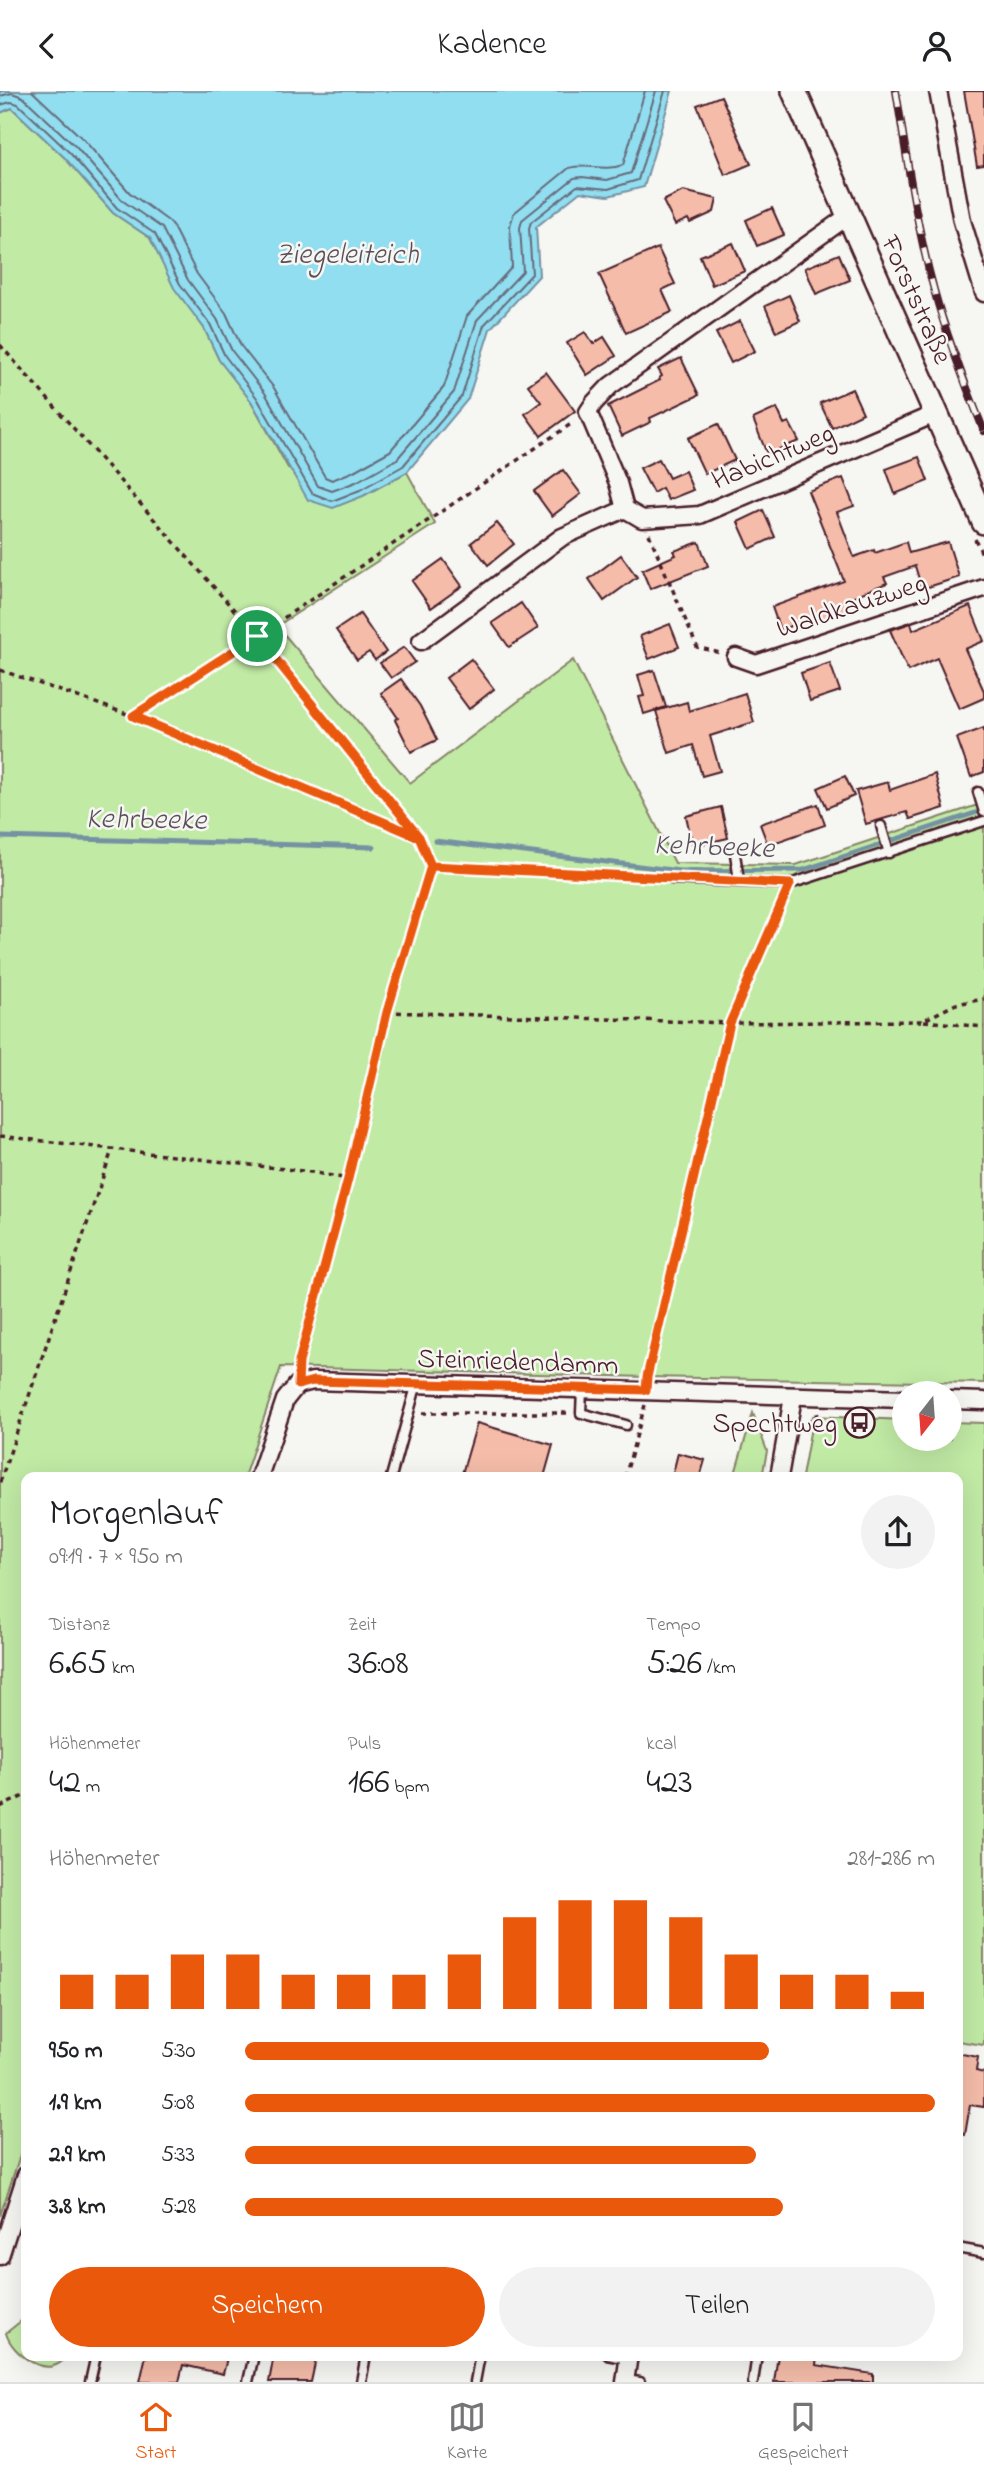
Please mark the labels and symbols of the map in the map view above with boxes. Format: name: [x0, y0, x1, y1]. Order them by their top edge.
street label: Forststraße: [868, 229, 962, 372]
water label: Ziegeleiteich: [275, 234, 419, 278]
street label: Habichtweg: [706, 414, 841, 502]
street label: Waldkauzweg: [772, 564, 933, 651]
pin: [227, 606, 287, 666]
water label: Kehrbeeke: [85, 798, 208, 844]
water label: Kehrbeeke: [653, 824, 777, 872]
street label: Steinriedendamm: [417, 1339, 619, 1388]
north arrow: [892, 1381, 962, 1451]
place label: Spechtweg: [713, 1405, 837, 1446]
bus stop icon: Spechtweg: [843, 1405, 877, 1439]

